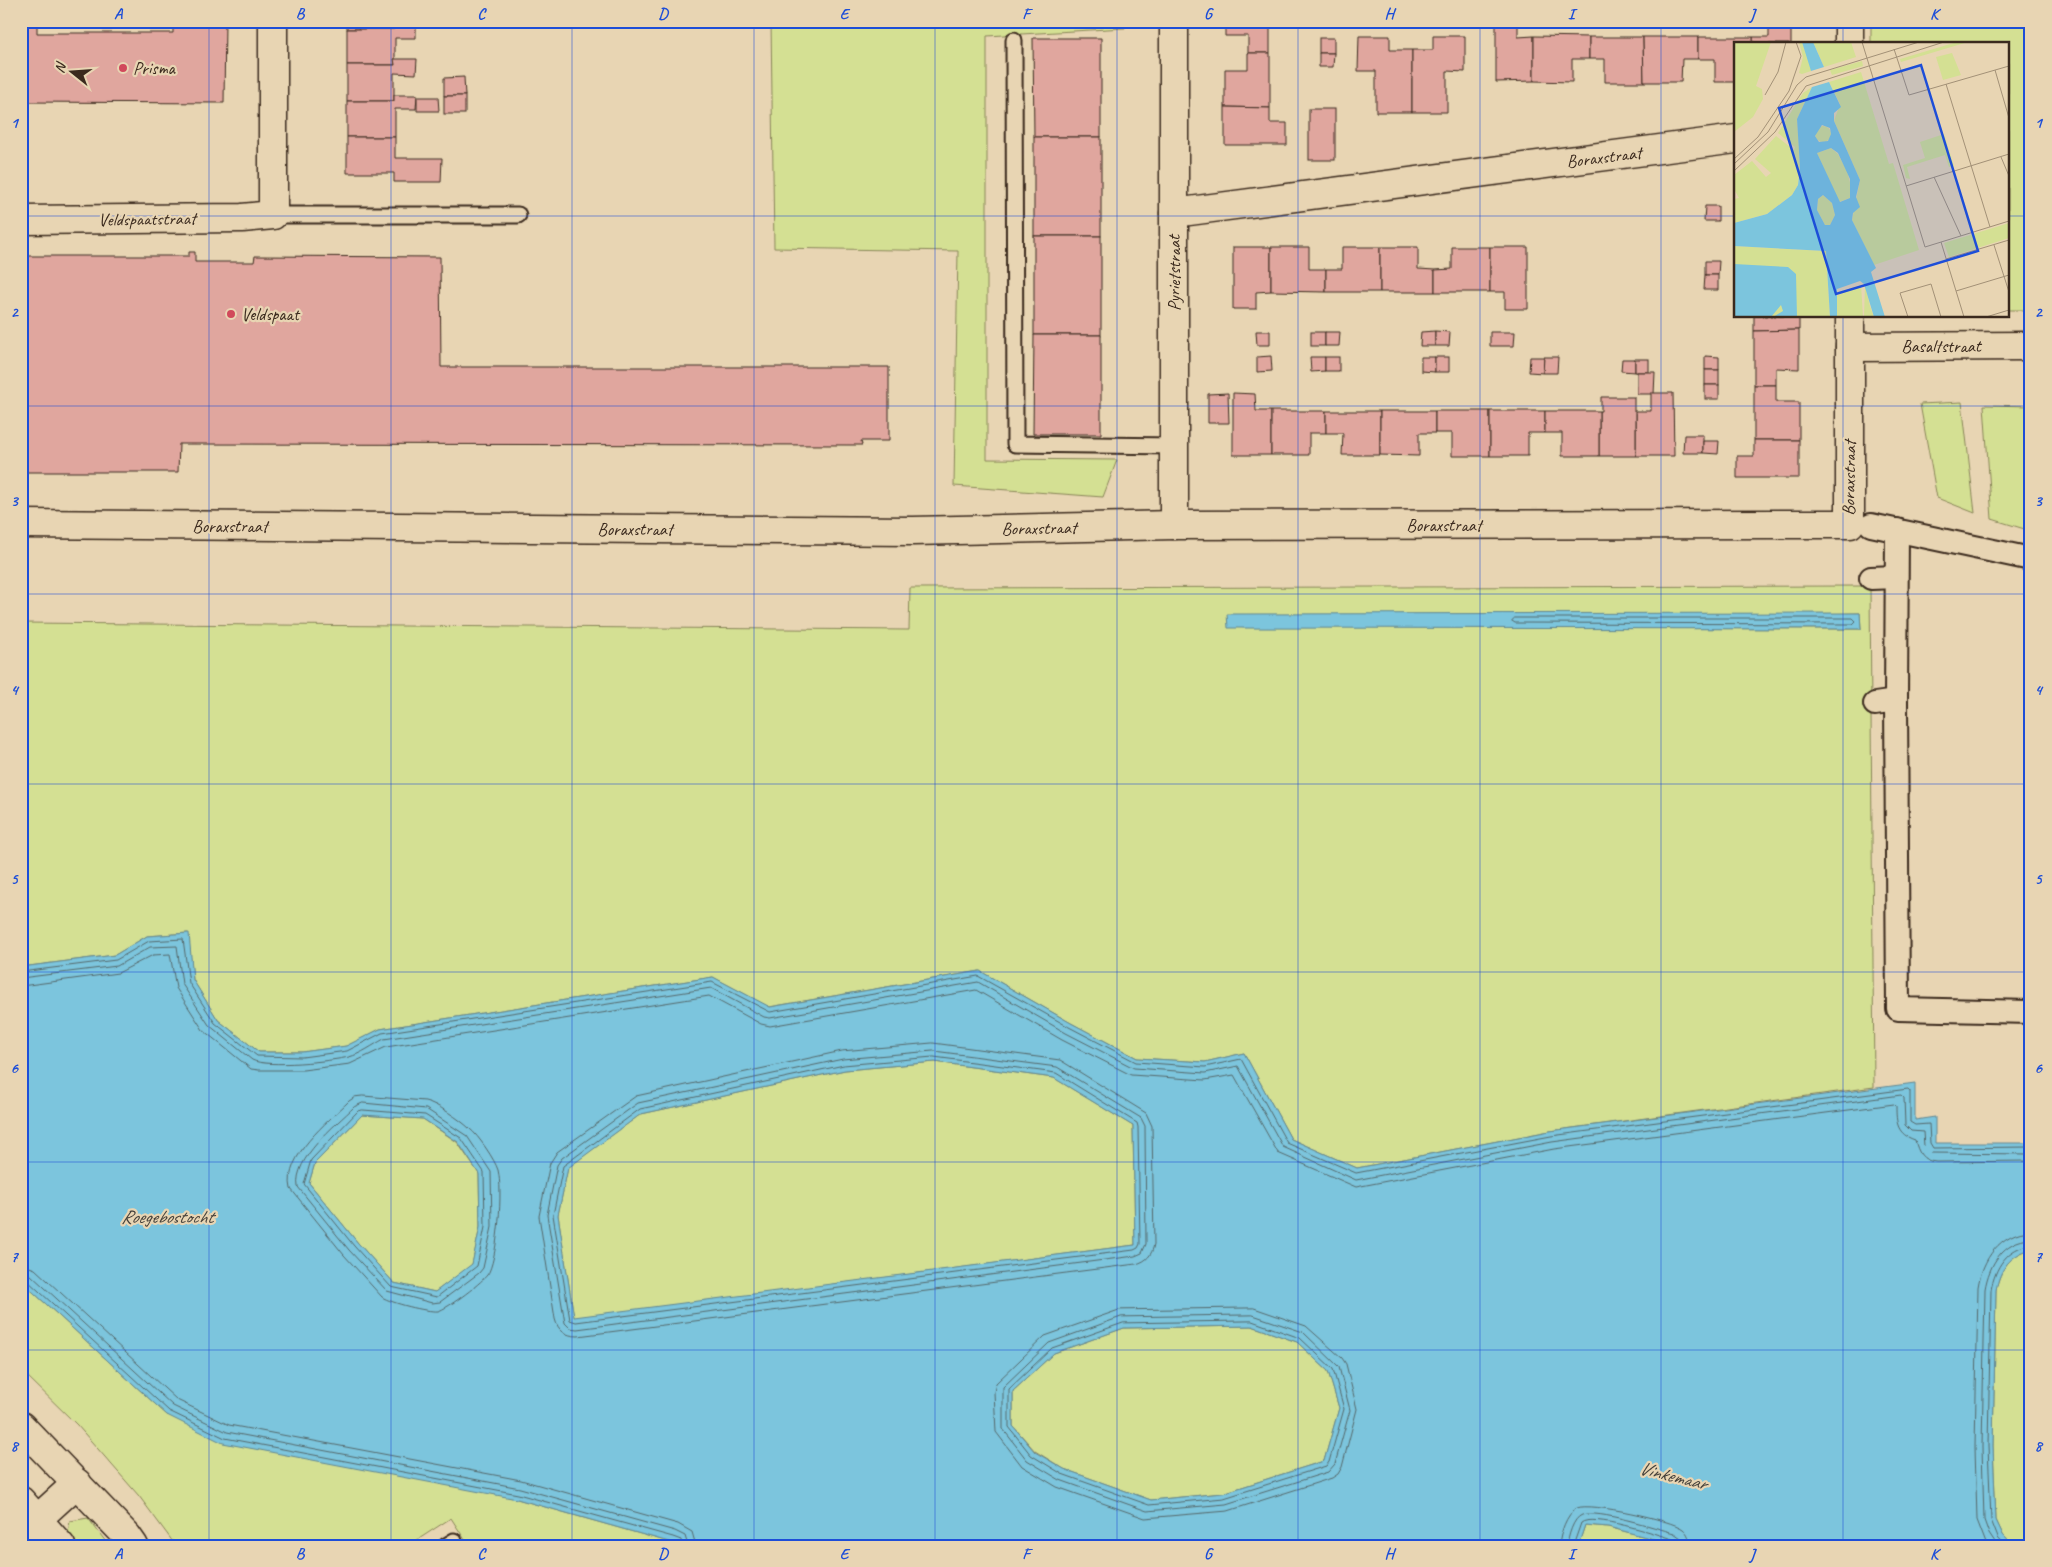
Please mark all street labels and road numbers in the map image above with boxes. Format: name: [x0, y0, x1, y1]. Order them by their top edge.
street label: Boraxstraat: [1565, 141, 1646, 173]
street label: Veldspaatstraat: [98, 207, 199, 231]
street label: Pyrietstraat: [1163, 233, 1185, 311]
street label: Basaltstraat: [1901, 335, 1983, 357]
street label: Boraxstraat: [1837, 437, 1861, 516]
street label: Boraxstraat: [1406, 514, 1485, 536]
street label: Boraxstraat: [192, 515, 271, 537]
street label: Boraxstraat: [1001, 516, 1080, 540]
street label: Boraxstraat: [597, 518, 676, 540]

